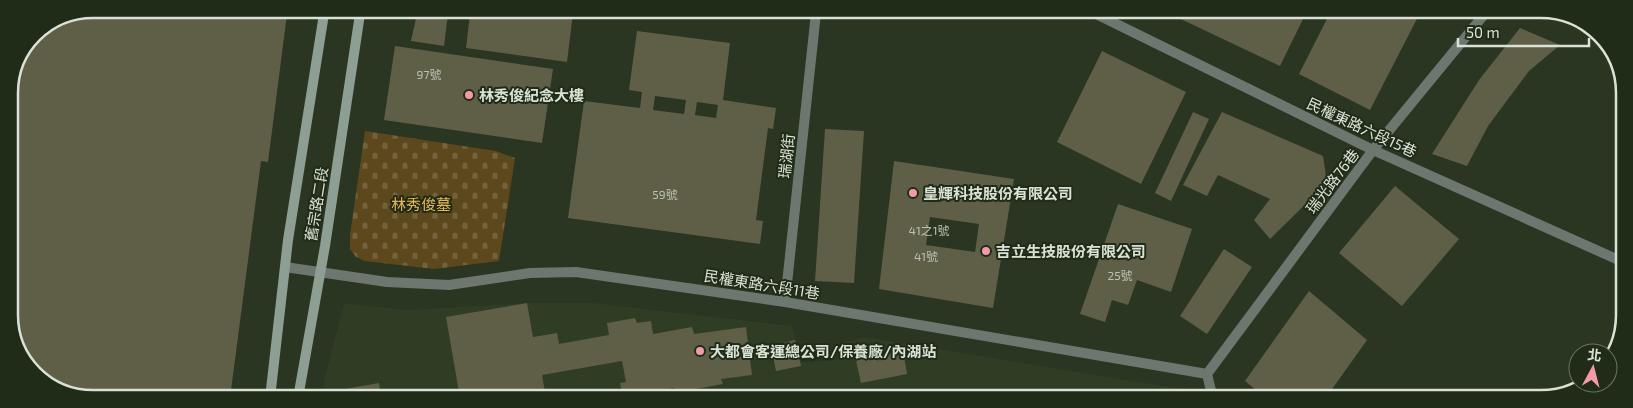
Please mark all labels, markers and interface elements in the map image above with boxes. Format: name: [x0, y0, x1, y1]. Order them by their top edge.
scale bar: [1458, 15, 1589, 47]
text: 50 m: [1466, 23, 1500, 41]
house number: 97號: [416, 67, 442, 81]
place label: 林秀俊紀念大樓: [479, 86, 584, 104]
marker: 林秀俊紀念大樓: [463, 89, 475, 101]
street label: 民權東路六段15巷: [1304, 94, 1420, 160]
street label: 瑞湖街: [775, 133, 797, 179]
street label: 瑞光路76巷: [1302, 145, 1362, 217]
street label: 舊宗路二段: [301, 166, 331, 242]
place label: 皇輝科技股份有限公司: [923, 184, 1073, 202]
house number: 59號: [652, 187, 678, 201]
marker: 皇輝科技股份有限公司: [907, 187, 919, 199]
park label: 林秀俊墓: [391, 195, 451, 213]
house number: 41之1號: [909, 223, 949, 237]
place label: 吉立生技股份有限公司: [996, 242, 1146, 260]
marker: 吉立生技股份有限公司: [980, 245, 992, 257]
house number: 41號: [914, 249, 938, 263]
street label: 民權東路六段11巷: [703, 266, 821, 302]
house number: 25號: [1107, 268, 1133, 282]
place label: 大都會客運總公司/保養廠/內湖站: [710, 342, 937, 360]
north arrow: [1568, 343, 1618, 393]
marker: 大都會客運總公司/保養廠/內湖站: [694, 345, 706, 357]
text: 北: [1587, 345, 1603, 364]

